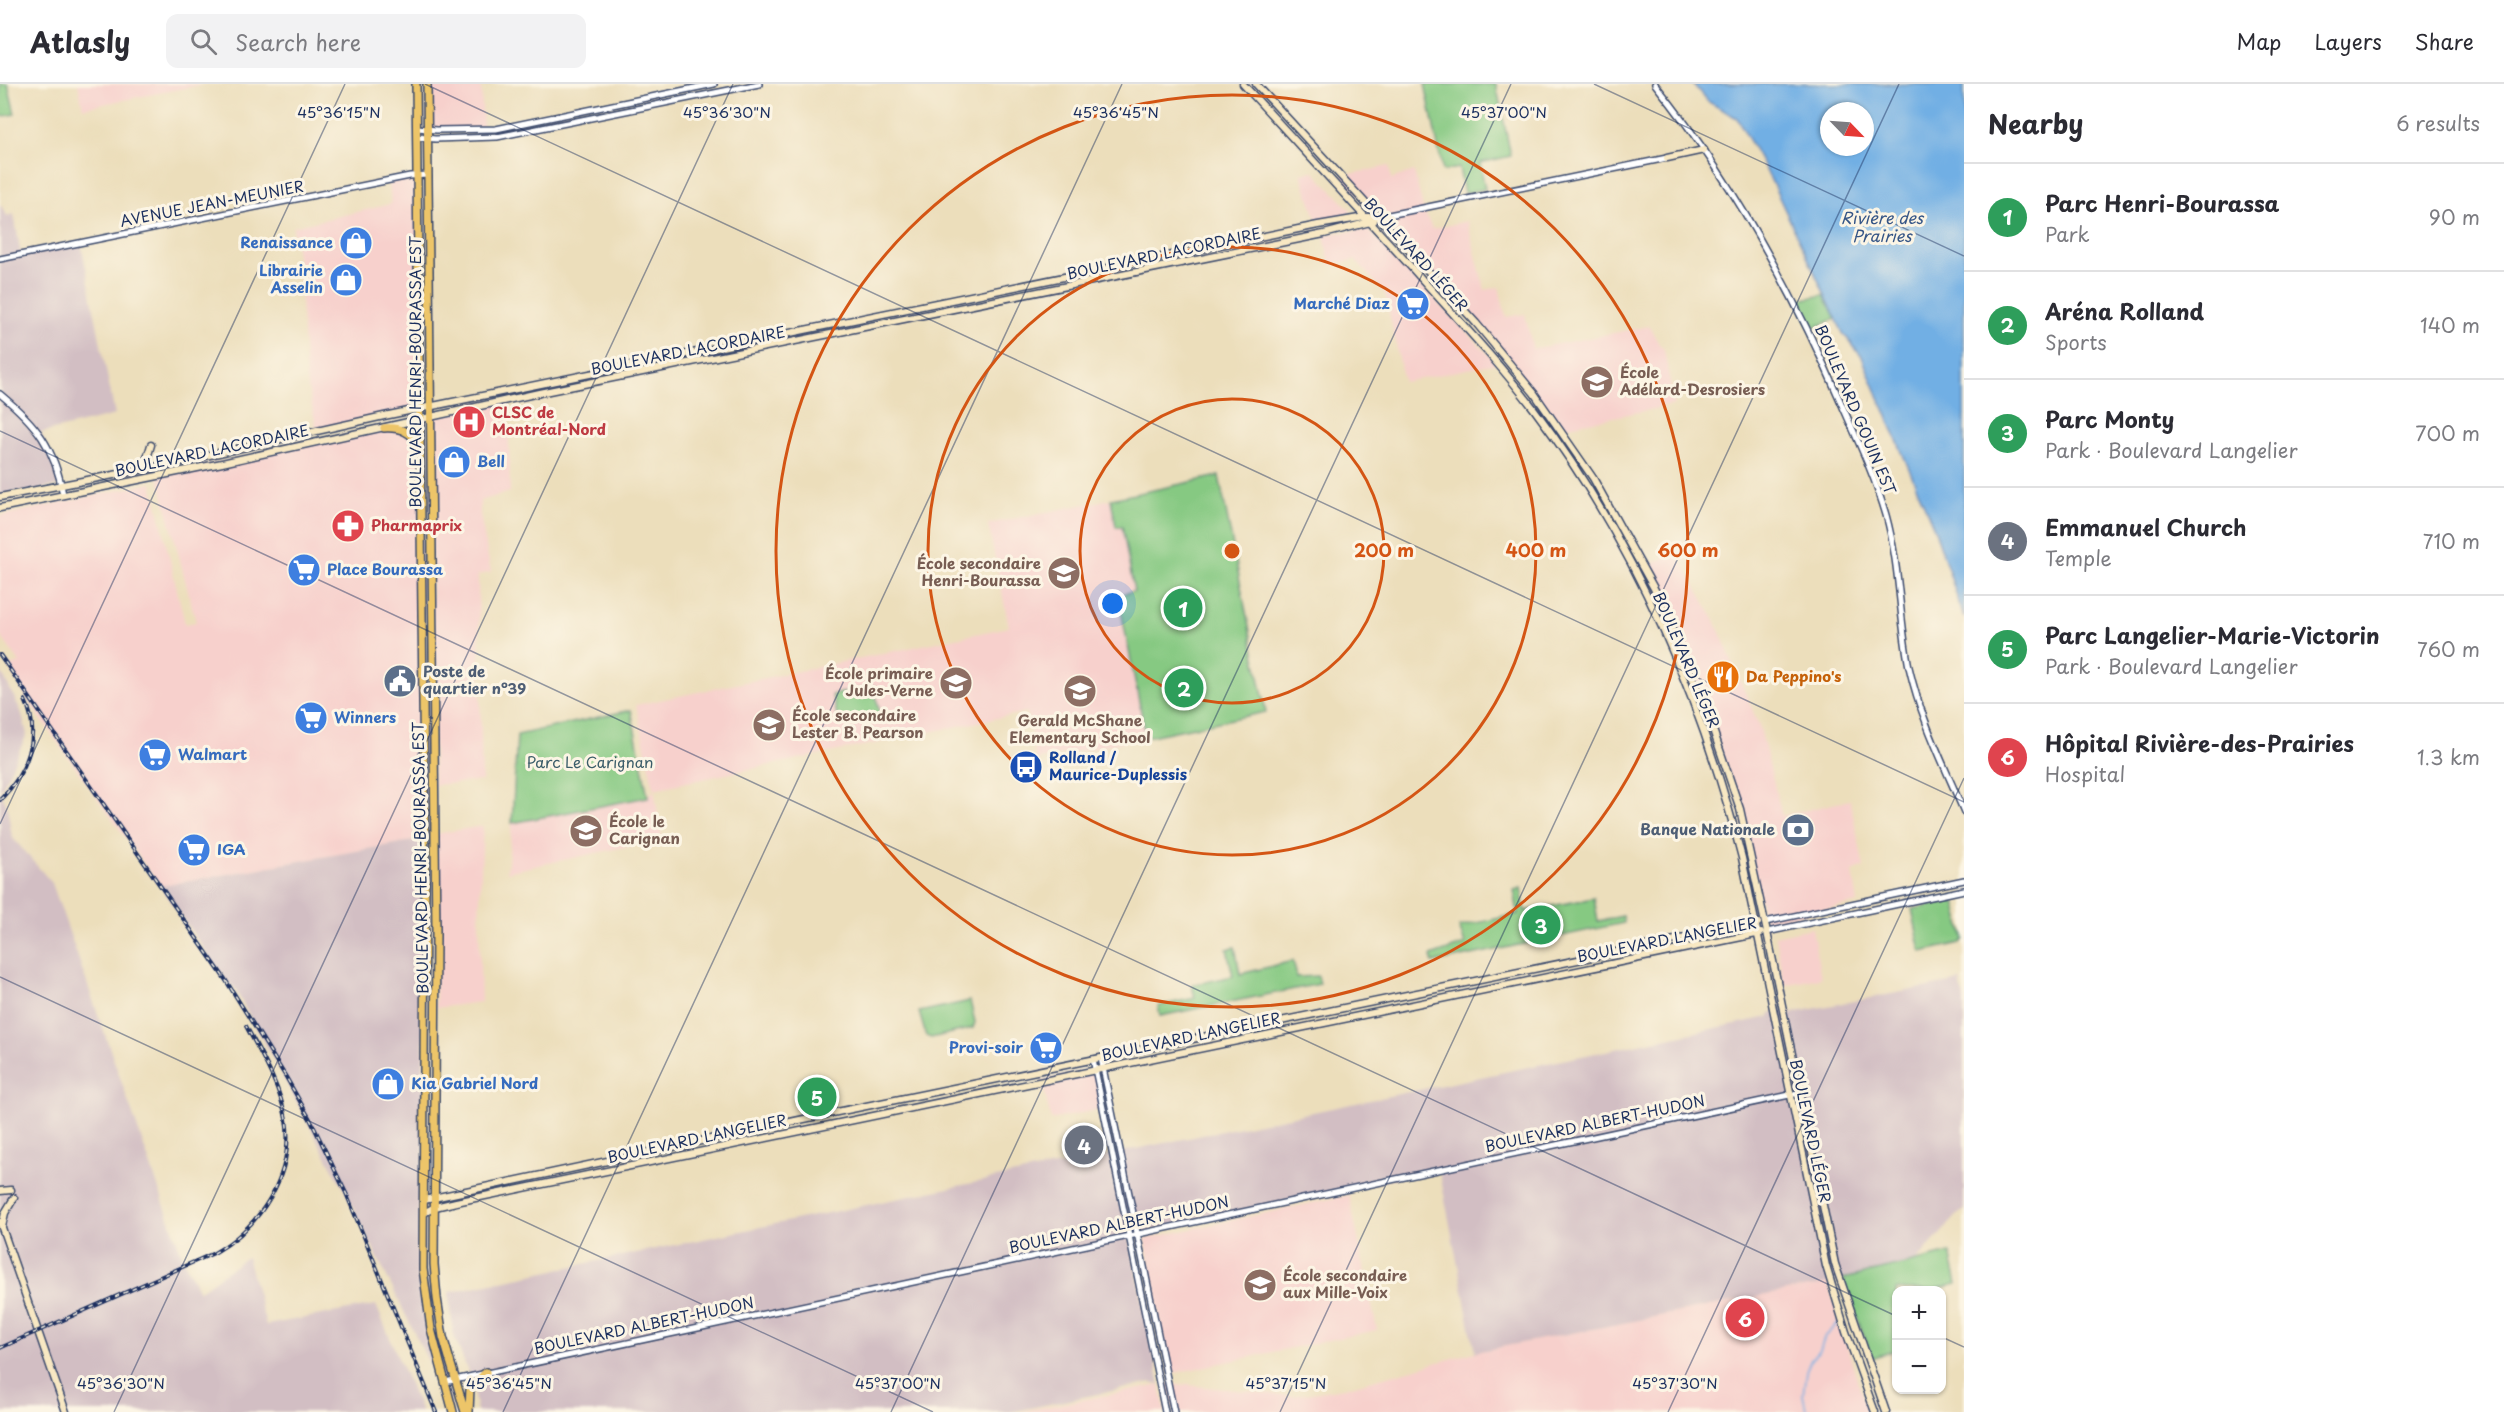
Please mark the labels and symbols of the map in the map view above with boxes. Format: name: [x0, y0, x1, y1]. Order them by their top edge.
text: 45°36'15"N: [297, 100, 381, 123]
text: 45°36'30"N: [683, 100, 771, 123]
text: 45°36'45"N: [1073, 100, 1159, 123]
text: 45°37'00"N: [1461, 100, 1547, 123]
north arrow: [1820, 102, 1874, 156]
street label: AVENUE JEAN-MEUNIER: [118, 173, 306, 232]
street label: BOULEVARD LÉGER: [1360, 192, 1475, 316]
water label: Rivière des Prairies: [1841, 205, 1925, 247]
street label: BOULEVARD LACORDAIRE: [1065, 221, 1263, 284]
shop icon: Renaissance: [338, 225, 374, 261]
place label: Renaissance: [240, 230, 333, 253]
street label: BOULEVARD HENRI-BOURASSA EST: [403, 235, 426, 508]
place label: Librairie Asselin: [259, 258, 323, 298]
shop icon: Librairie Asselin: [328, 262, 364, 298]
supermarket icon: Marché Diaz: [1395, 286, 1431, 322]
place label: Marché Diaz: [1294, 291, 1390, 314]
street label: BOULEVARD LACORDAIRE: [588, 319, 787, 380]
street label: BOULEVARD GOUIN EST: [1810, 321, 1903, 499]
place label: École Adélard-Desrosiers: [1619, 360, 1765, 400]
school or university icon: École Adélard-Desrosiers: [1579, 364, 1615, 400]
place label: CLSC de Montréal-Nord: [492, 400, 606, 440]
hospital icon: CLSC de Montréal-Nord: [451, 404, 487, 440]
street label: BOULEVARD LACORDAIRE: [113, 418, 311, 481]
shop icon: Bell: [436, 444, 472, 480]
place label: Bell: [477, 449, 505, 472]
pharmacy icon: Pharmaprix: [330, 508, 366, 544]
place label: Pharmaprix: [371, 513, 463, 536]
text: 200 m: [1354, 536, 1414, 563]
text: 400 m: [1506, 536, 1566, 563]
text: 600 m: [1657, 536, 1719, 563]
centre of rings: [1222, 541, 1242, 561]
place label: École secondaire Henri-Bourassa: [917, 551, 1041, 591]
supermarket icon: Place Bourassa: [286, 552, 322, 588]
school or university icon: École secondaire Henri-Bourassa: [1046, 555, 1082, 591]
place label: Place Bourassa: [327, 557, 443, 580]
pin: 1: [1164, 586, 1202, 630]
street label: BOULEVARD LÉGER: [1648, 588, 1727, 731]
your location: [1098, 589, 1127, 618]
place label: Poste de quartier n°39: [423, 659, 526, 699]
restaurant icon: Da Peppino's: [1705, 659, 1741, 695]
place label: École primaire Jules-Verne: [825, 661, 934, 701]
public building icon: Poste de quartier n°39: [382, 663, 418, 699]
place label: Da Peppino's: [1746, 664, 1841, 687]
school or university icon: École primaire Jules-Verne: [938, 665, 974, 701]
pin: 2: [1164, 666, 1204, 710]
school or university icon: Gerald McShane Elementary School: [1062, 673, 1098, 709]
supermarket icon: Winners: [293, 700, 329, 736]
place label: École secondaire Lester B. Pearson: [792, 703, 924, 743]
place label: Winners: [334, 705, 396, 728]
school or university icon: École secondaire Lester B. Pearson: [751, 707, 787, 743]
place label: Gerald McShane Elementary School: [1009, 708, 1151, 748]
street label: BOULEVARD HENRI-BOURASSA EST: [406, 721, 433, 994]
supermarket icon: Walmart: [137, 737, 173, 773]
place label: Walmart: [178, 742, 247, 765]
place label: Rolland / Maurice-Duplessis: [1049, 745, 1187, 785]
bus stop icon: Rolland / Maurice-Duplessis: [1008, 749, 1044, 785]
park label: Parc Le Carignan: [527, 750, 653, 773]
place label: École le Carignan: [609, 809, 680, 849]
bank icon: Banque Nationale: [1780, 812, 1816, 848]
school or university icon: École le Carignan: [568, 813, 604, 849]
place label: Banque Nationale: [1640, 817, 1776, 840]
supermarket icon: IGA: [176, 832, 212, 868]
place label: IGA: [217, 837, 246, 860]
pin: 3: [1522, 902, 1560, 948]
street label: BOULEVARD LANGELIER: [1575, 910, 1759, 967]
street label: BOULEVARD LANGELIER: [1099, 1005, 1282, 1066]
supermarket icon: Provi-soir: [1028, 1030, 1064, 1066]
place label: Provi-soir: [949, 1035, 1023, 1058]
street label: BOULEVARD LÉGER: [1785, 1057, 1838, 1205]
shop icon: Kia Gabriel Nord: [370, 1066, 406, 1102]
place label: Kia Gabriel Nord: [411, 1071, 538, 1094]
pin: 5: [798, 1074, 836, 1120]
street label: BOULEVARD ALBERT-HUDON: [1483, 1088, 1707, 1157]
street label: BOULEVARD LANGELIER: [605, 1107, 788, 1168]
pin: 4: [1064, 1122, 1104, 1168]
street label: BOULEVARD ALBERT-HUDON: [1007, 1189, 1231, 1258]
place label: École secondaire aux Mille-Voix: [1283, 1263, 1407, 1303]
school or university icon: École secondaire aux Mille-Voix: [1242, 1267, 1278, 1303]
street label: BOULEVARD ALBERT-HUDON: [532, 1290, 756, 1359]
pin: 6: [1726, 1296, 1764, 1340]
text: 45°36'30"N: [77, 1371, 165, 1394]
text: 45°36'45"N: [466, 1371, 552, 1394]
text: 45°37'00"N: [855, 1371, 941, 1394]
text: 45°37'15"N: [1245, 1371, 1327, 1394]
text: 45°37'30"N: [1632, 1371, 1718, 1394]

